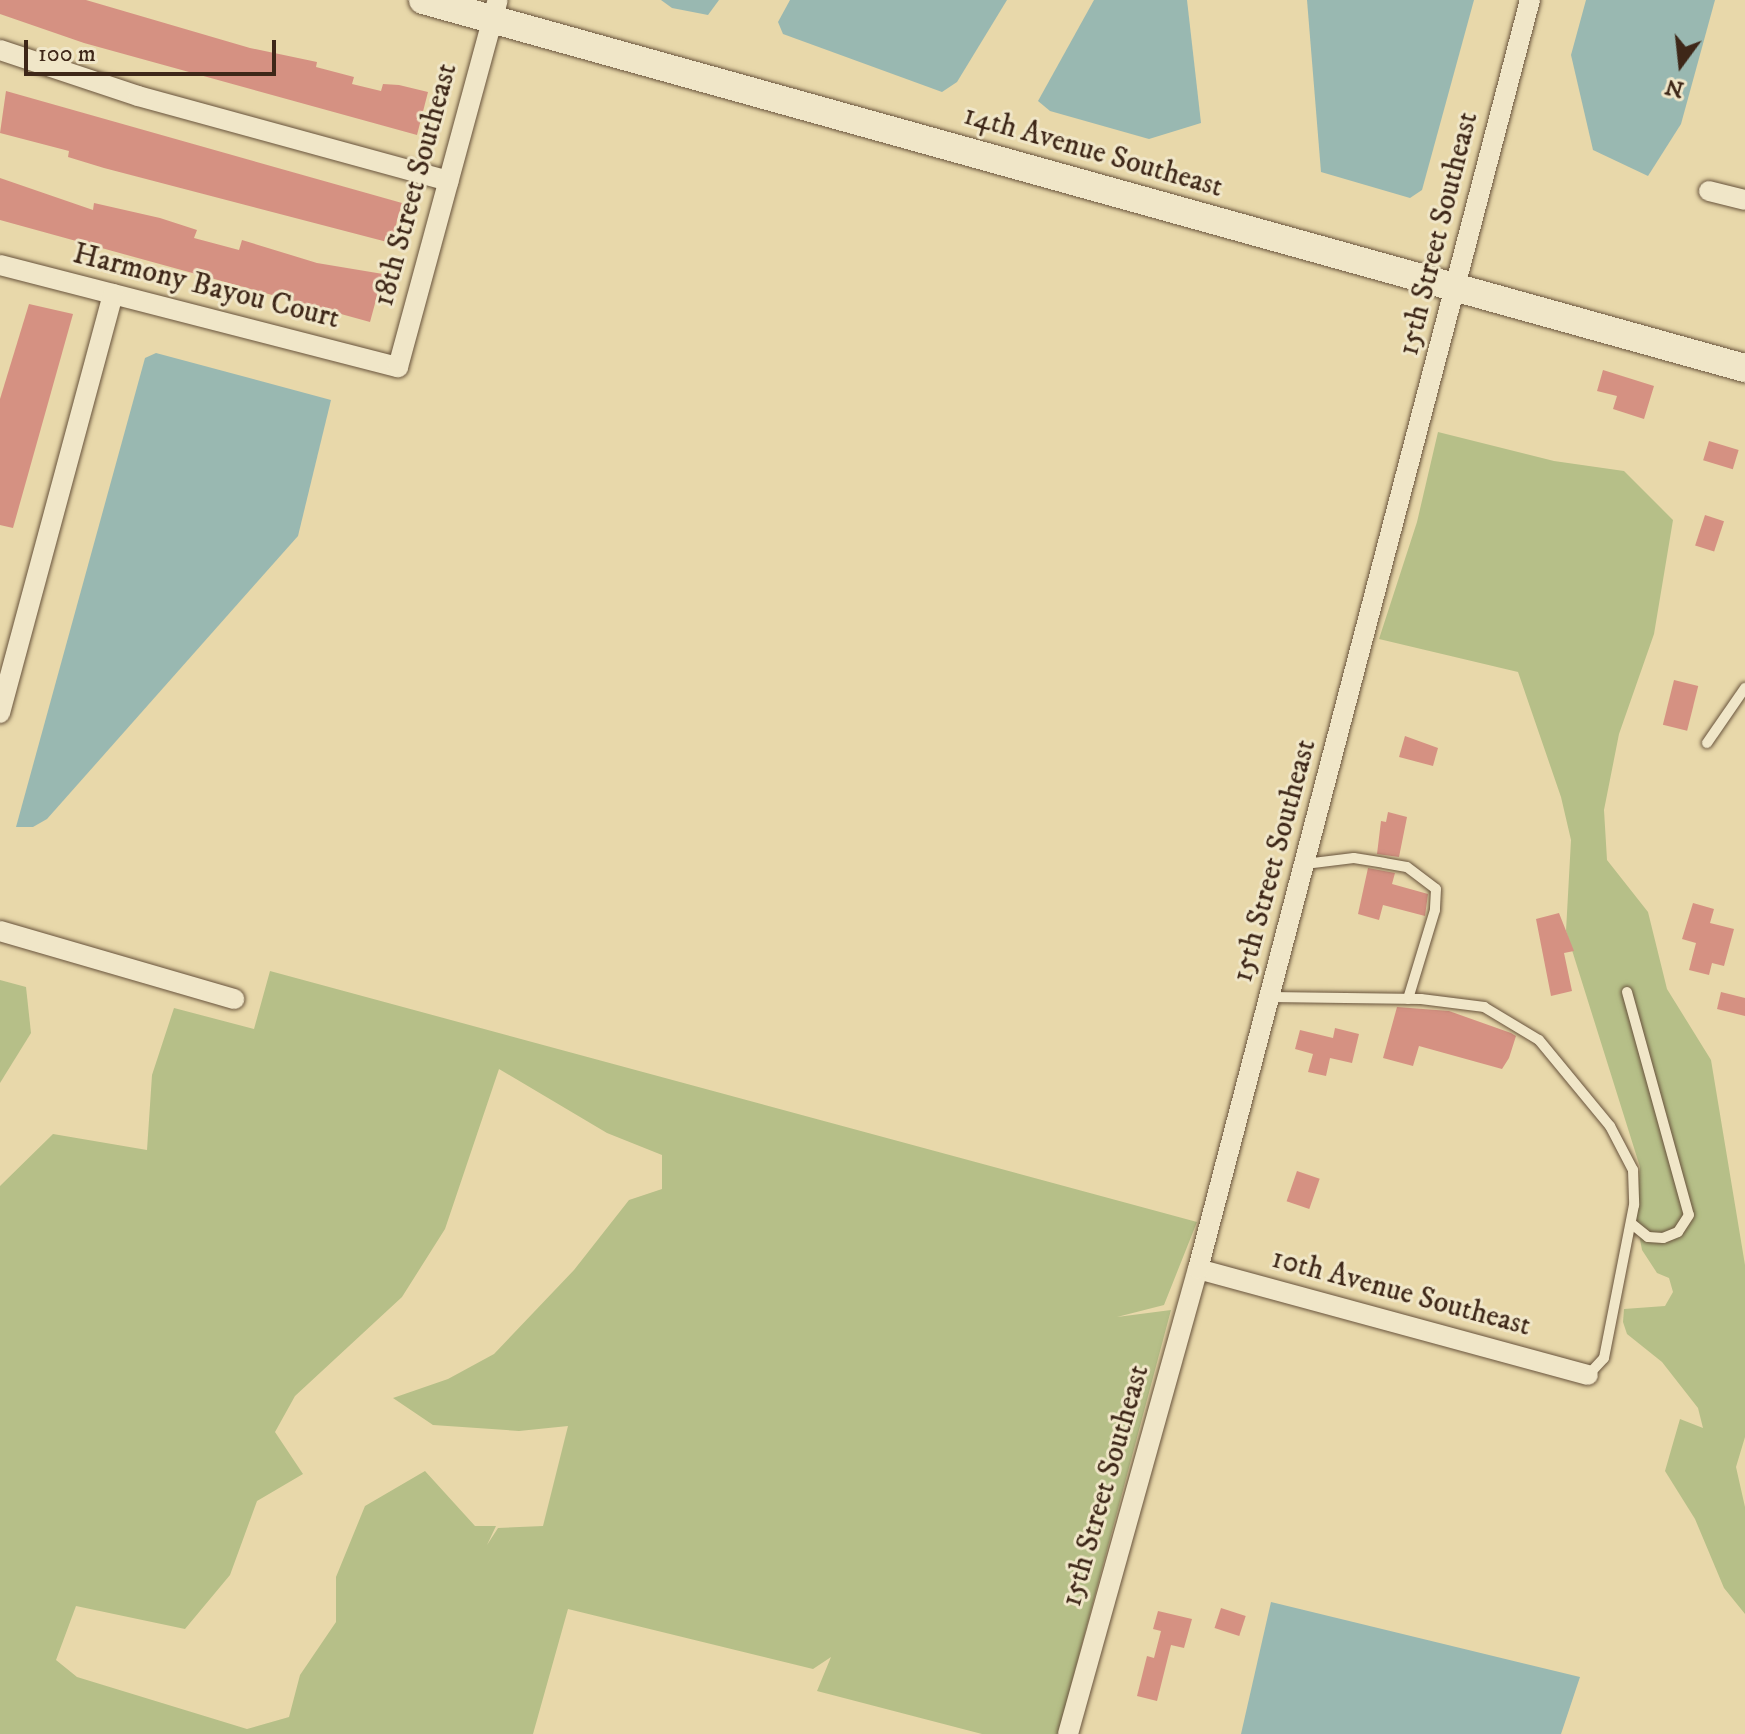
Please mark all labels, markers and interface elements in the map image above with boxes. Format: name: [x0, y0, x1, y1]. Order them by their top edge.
scale bar: [28, 24, 280, 74]
north arrow: [1641, 24, 1721, 104]
text: 100 m: [38, 39, 96, 69]
street label: 18th Street Southeast: [366, 60, 466, 310]
text: N: [1662, 72, 1687, 103]
street label: 14th Avenue Southeast: [959, 98, 1227, 206]
street label: 15th Street Southeast: [1391, 108, 1487, 360]
street label: Harmony Bayou Court: [69, 236, 343, 338]
street label: 15th Street Southeast: [1225, 736, 1325, 986]
street label: 10th Avenue Southeast: [1268, 1241, 1534, 1345]
street label: 15th Street Southeast: [1054, 1361, 1158, 1611]

